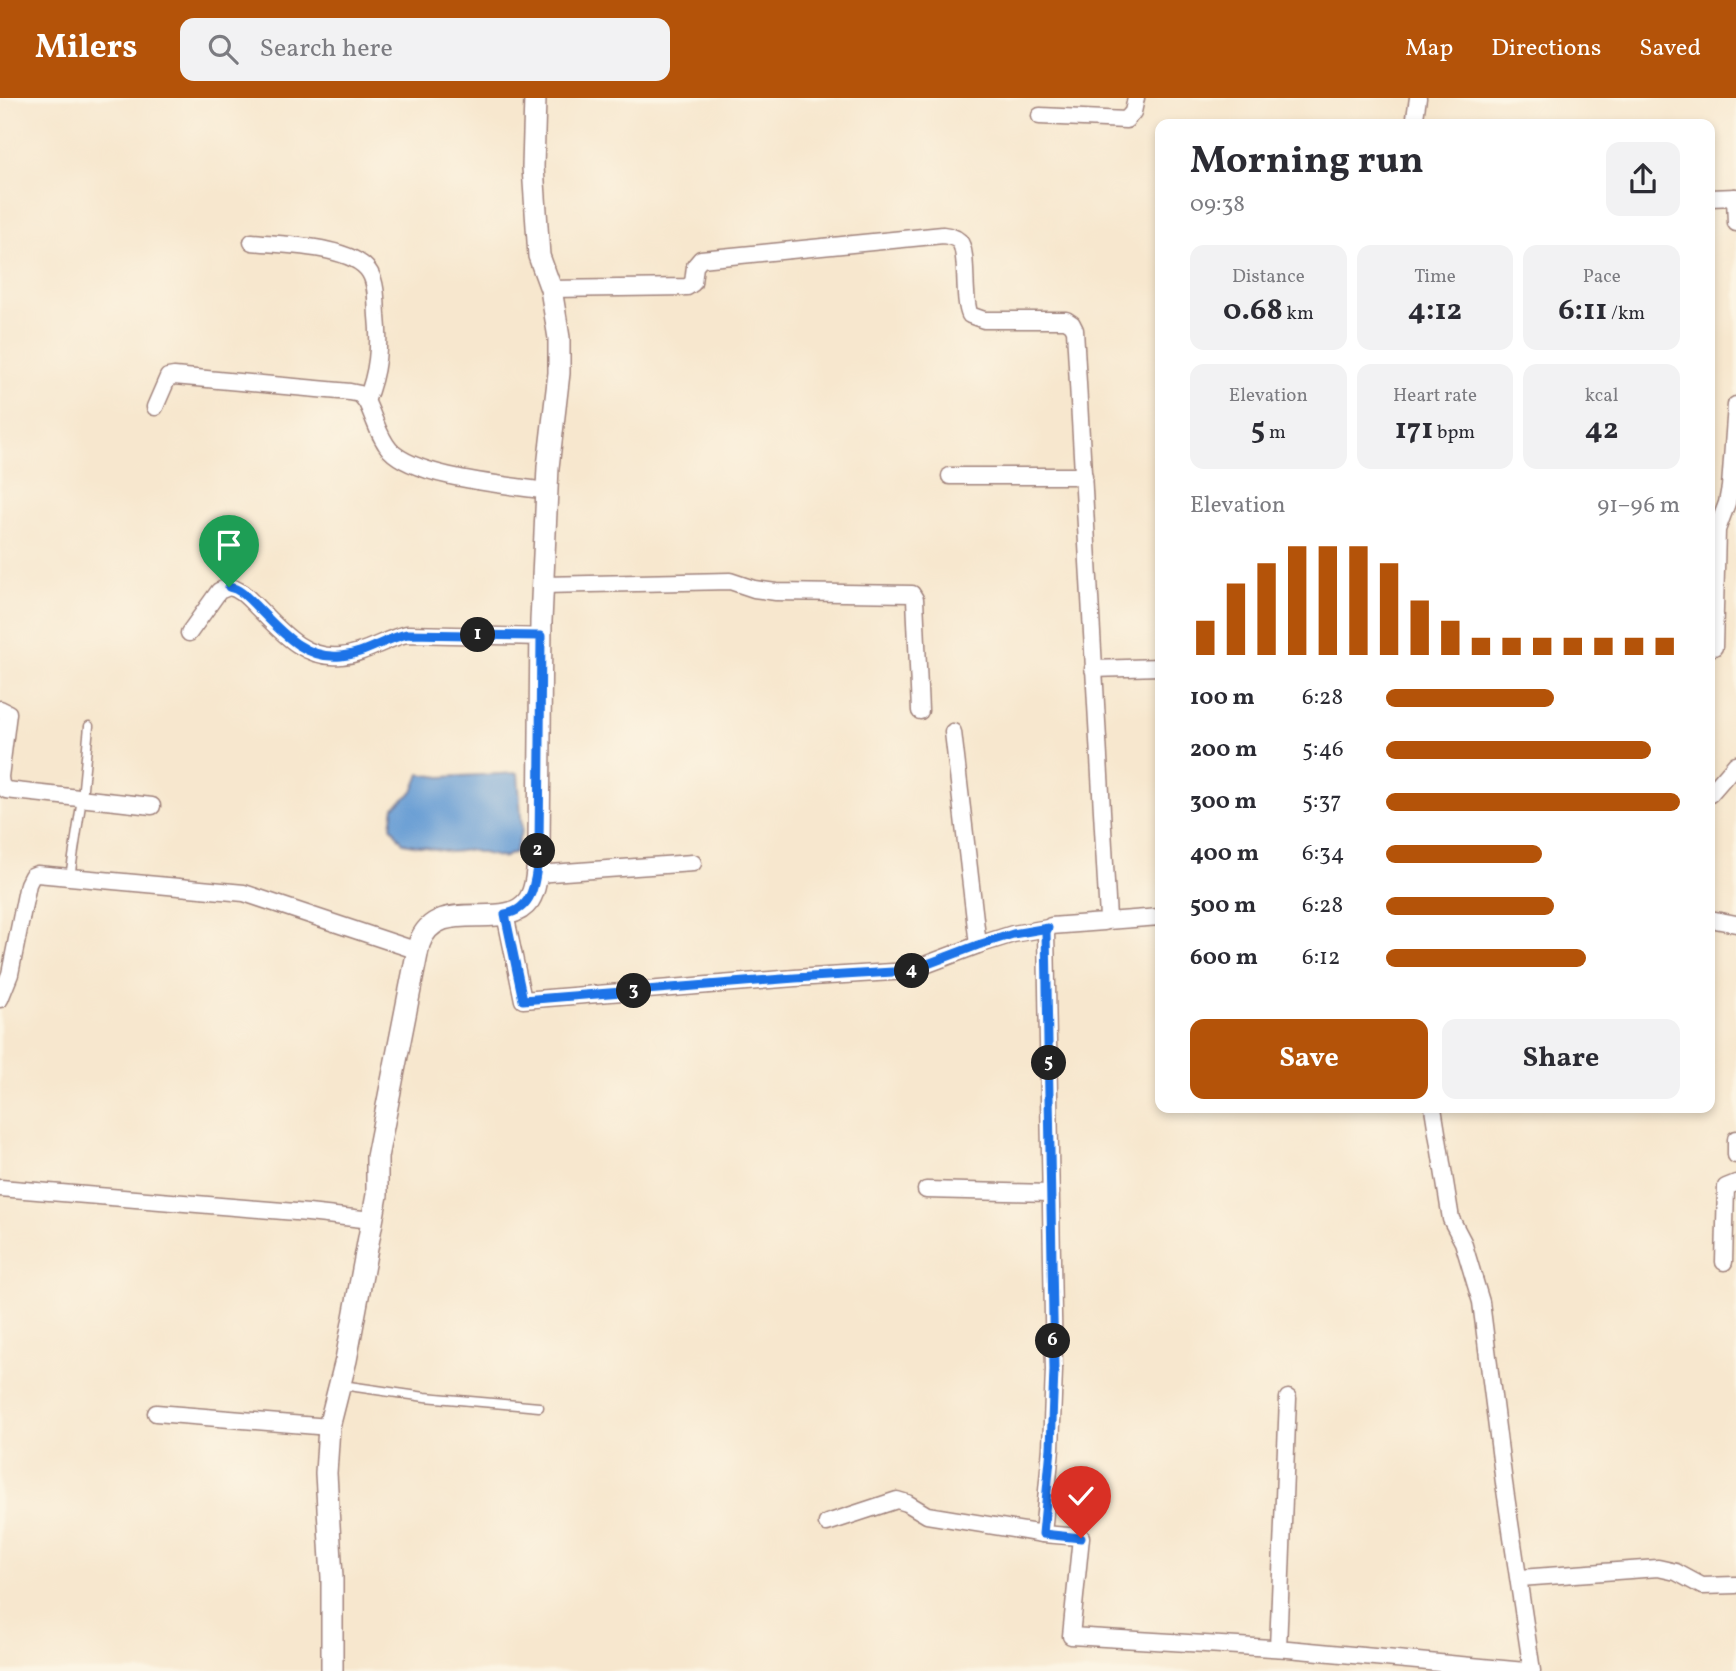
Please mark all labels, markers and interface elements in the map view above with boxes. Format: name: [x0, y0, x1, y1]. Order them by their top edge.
search box: [180, 18, 670, 81]
text: Milers: [35, 26, 138, 72]
icon: search: [204, 30, 242, 68]
text: Search here: [260, 31, 393, 67]
text: Map: [1405, 32, 1453, 66]
text: Directions: [1491, 32, 1601, 66]
text: Saved: [1639, 32, 1701, 66]
text: Morning run: [1190, 136, 1424, 189]
button: share: [1606, 142, 1680, 216]
text: 09:38: [1190, 189, 1245, 221]
text: Distance: [1232, 264, 1305, 290]
text: Time: [1414, 264, 1456, 290]
text: Pace: [1583, 264, 1621, 290]
text: 0.68: [1223, 290, 1283, 332]
text: 4:12: [1408, 290, 1462, 332]
text: 6:11: [1558, 290, 1607, 332]
text: km: [1283, 301, 1314, 327]
text: /km: [1607, 301, 1645, 327]
text: Elevation: [1229, 383, 1308, 409]
text: Heart rate: [1393, 383, 1477, 409]
text: kcal: [1585, 383, 1619, 409]
text: 5: [1251, 409, 1265, 451]
text: 171: [1395, 409, 1433, 451]
text: 42: [1585, 409, 1619, 451]
text: m: [1265, 420, 1286, 446]
text: bpm: [1433, 420, 1475, 446]
text: Elevation: [1190, 490, 1286, 522]
text: 91–96 m: [1597, 490, 1680, 522]
pin: [199, 515, 259, 587]
icon: arrive: [210, 526, 248, 564]
pin: 1: [461, 618, 496, 652]
text: 1: [474, 621, 481, 647]
text: 100 m: [1190, 682, 1255, 714]
text: 6:28: [1302, 682, 1343, 714]
text: 200 m: [1190, 734, 1257, 766]
text: 5:46: [1302, 734, 1344, 766]
text: 300 m: [1190, 786, 1257, 818]
text: 5:37: [1302, 786, 1341, 818]
pin: 2: [520, 834, 556, 868]
text: 2: [533, 837, 542, 863]
text: 400 m: [1190, 838, 1259, 870]
text: 6:34: [1302, 838, 1345, 870]
text: 500 m: [1190, 890, 1256, 922]
text: 6:28: [1302, 890, 1343, 922]
text: 600 m: [1190, 942, 1258, 974]
text: 6:12: [1302, 942, 1340, 974]
pin: 4: [894, 954, 930, 988]
text: 4: [906, 957, 917, 983]
pin: 3: [616, 974, 652, 1008]
text: 3: [629, 977, 638, 1003]
button: Save: [1190, 1019, 1428, 1099]
button: Share: [1442, 1019, 1680, 1099]
pin: 5: [1032, 1046, 1066, 1080]
text: 5: [1044, 1049, 1053, 1075]
pin: 6: [1036, 1324, 1070, 1358]
text: 6: [1047, 1327, 1058, 1353]
pin: [1051, 1466, 1111, 1538]
icon: check: [1062, 1477, 1100, 1515]

